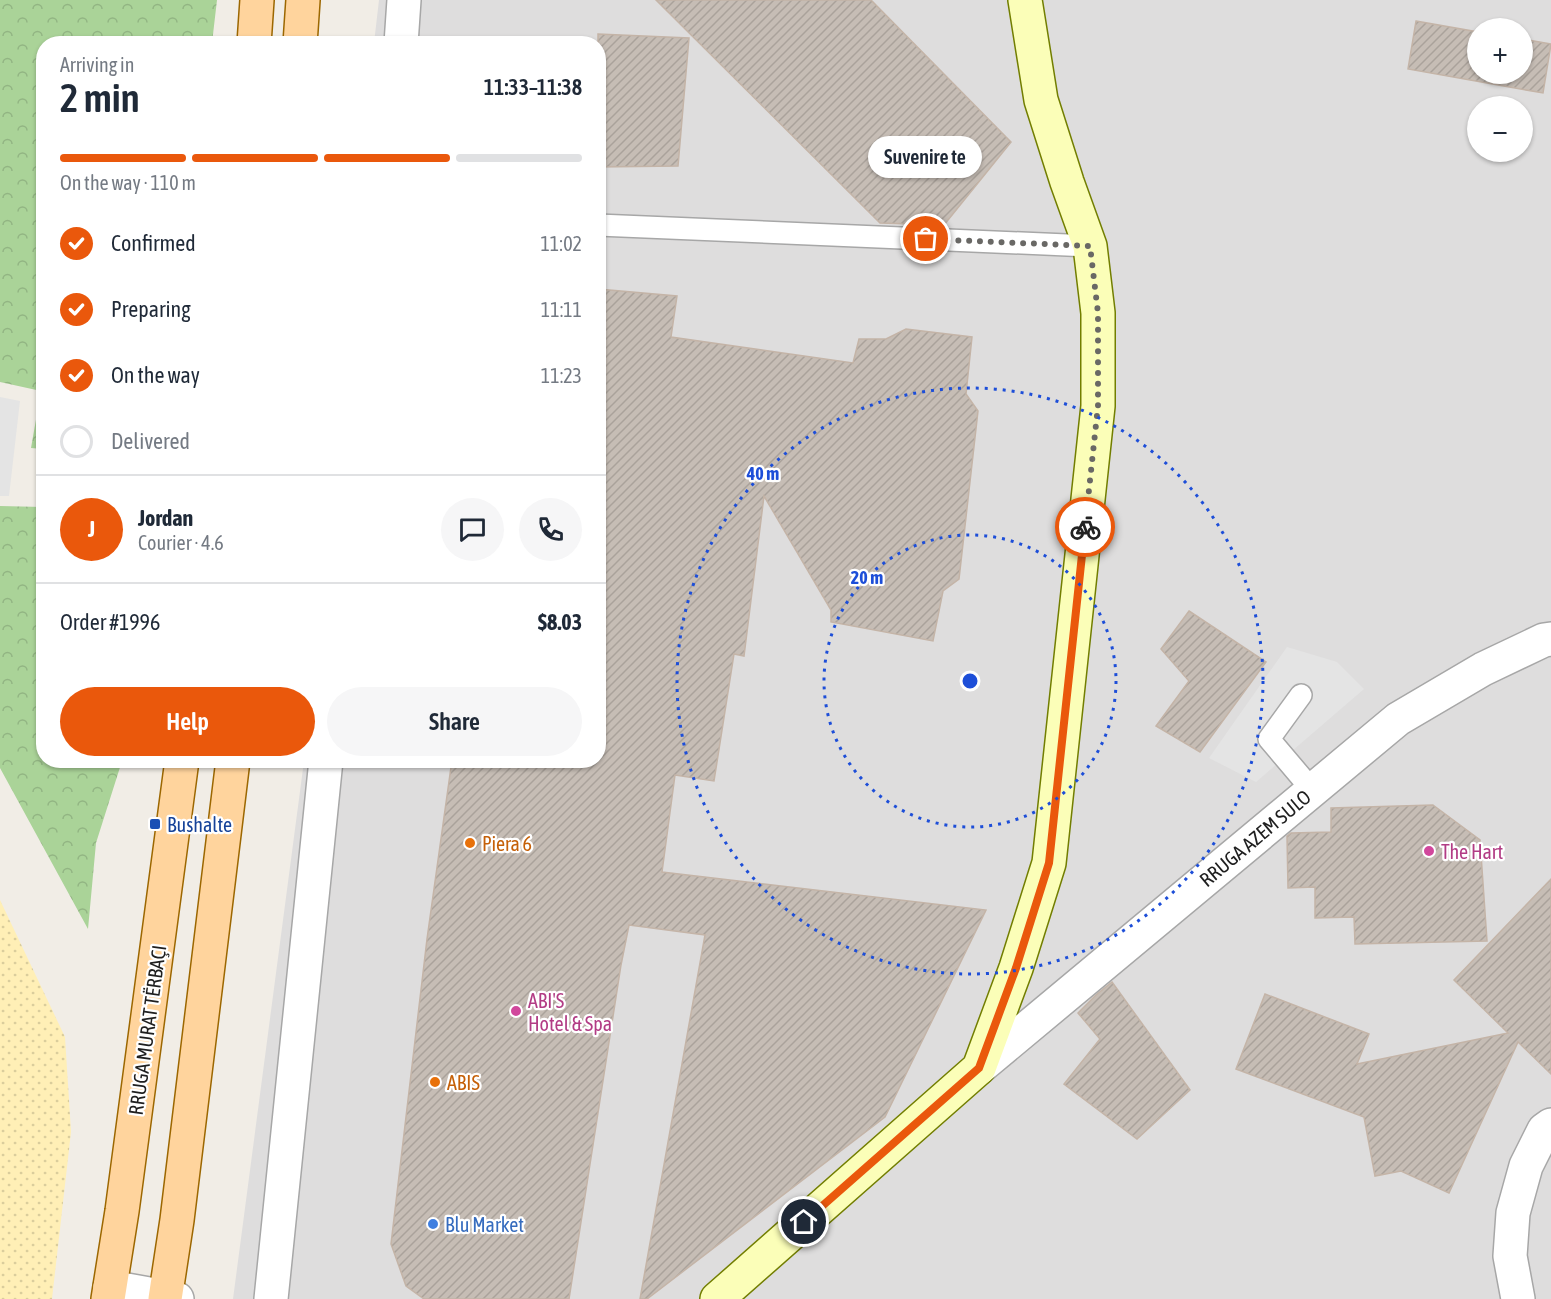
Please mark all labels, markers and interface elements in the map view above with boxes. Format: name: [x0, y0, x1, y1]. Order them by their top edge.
map controls: [1467, 18, 1533, 162]
button: +: [1467, 18, 1533, 84]
text: Arriving in: [60, 53, 134, 76]
text: 11:33–11:38: [484, 74, 582, 100]
text: 2 min: [60, 76, 140, 120]
button: −: [1467, 96, 1533, 162]
callout: Suvenire te: [869, 137, 983, 179]
text: Suvenire te: [884, 145, 966, 168]
text: On the way · 110 m: [60, 171, 196, 194]
pin: [900, 213, 951, 264]
icon: bag: [909, 222, 942, 255]
icon: check: [60, 227, 93, 260]
text: Confirmed: [111, 230, 196, 256]
text: 11:02: [540, 232, 582, 255]
icon: check: [60, 293, 93, 326]
text: Preparing: [111, 296, 191, 322]
text: 11:11: [541, 298, 582, 321]
icon: check: [60, 359, 93, 392]
text: On the way: [111, 362, 200, 388]
text: 11:23: [541, 364, 582, 387]
text: Delivered: [111, 428, 190, 454]
text: 40 m: [746, 463, 779, 484]
courier: [1055, 497, 1115, 557]
button: chat: [441, 498, 504, 561]
button: phone: [519, 498, 582, 561]
text: Jordan: [138, 505, 193, 531]
icon: bike: [1069, 511, 1102, 544]
text: J: [88, 516, 95, 542]
text: Courier · 4.6: [138, 531, 224, 554]
text: 20 m: [851, 567, 883, 588]
text: Order #1996: [60, 609, 160, 635]
text: $8.03: [538, 609, 582, 635]
centre of rings: [960, 671, 980, 691]
button: Help: [60, 687, 315, 756]
button: Share: [327, 687, 582, 756]
street label: RRUGA AZEM SULO: [1195, 785, 1315, 891]
place label: Bushalte: [167, 813, 232, 836]
marker: Bushalte: [148, 817, 162, 831]
place label: Piera 6: [482, 832, 532, 855]
marker: Piera 6: [463, 836, 477, 850]
place label: The Hart: [1441, 840, 1504, 863]
marker: The Hart: [1422, 844, 1436, 858]
street label: RRUGA MURAT TËRBAÇI: [124, 944, 170, 1116]
place label: ABI'S Hotel & Spa: [528, 989, 612, 1035]
marker: ABI'S Hotel & Spa: [509, 1004, 523, 1018]
place label: ABIS: [447, 1071, 480, 1094]
marker: ABIS: [428, 1075, 442, 1089]
pin: [778, 1196, 829, 1247]
icon: home: [787, 1205, 820, 1238]
place label: Blu Market: [445, 1213, 524, 1236]
marker: Blu Market: [426, 1217, 440, 1231]

